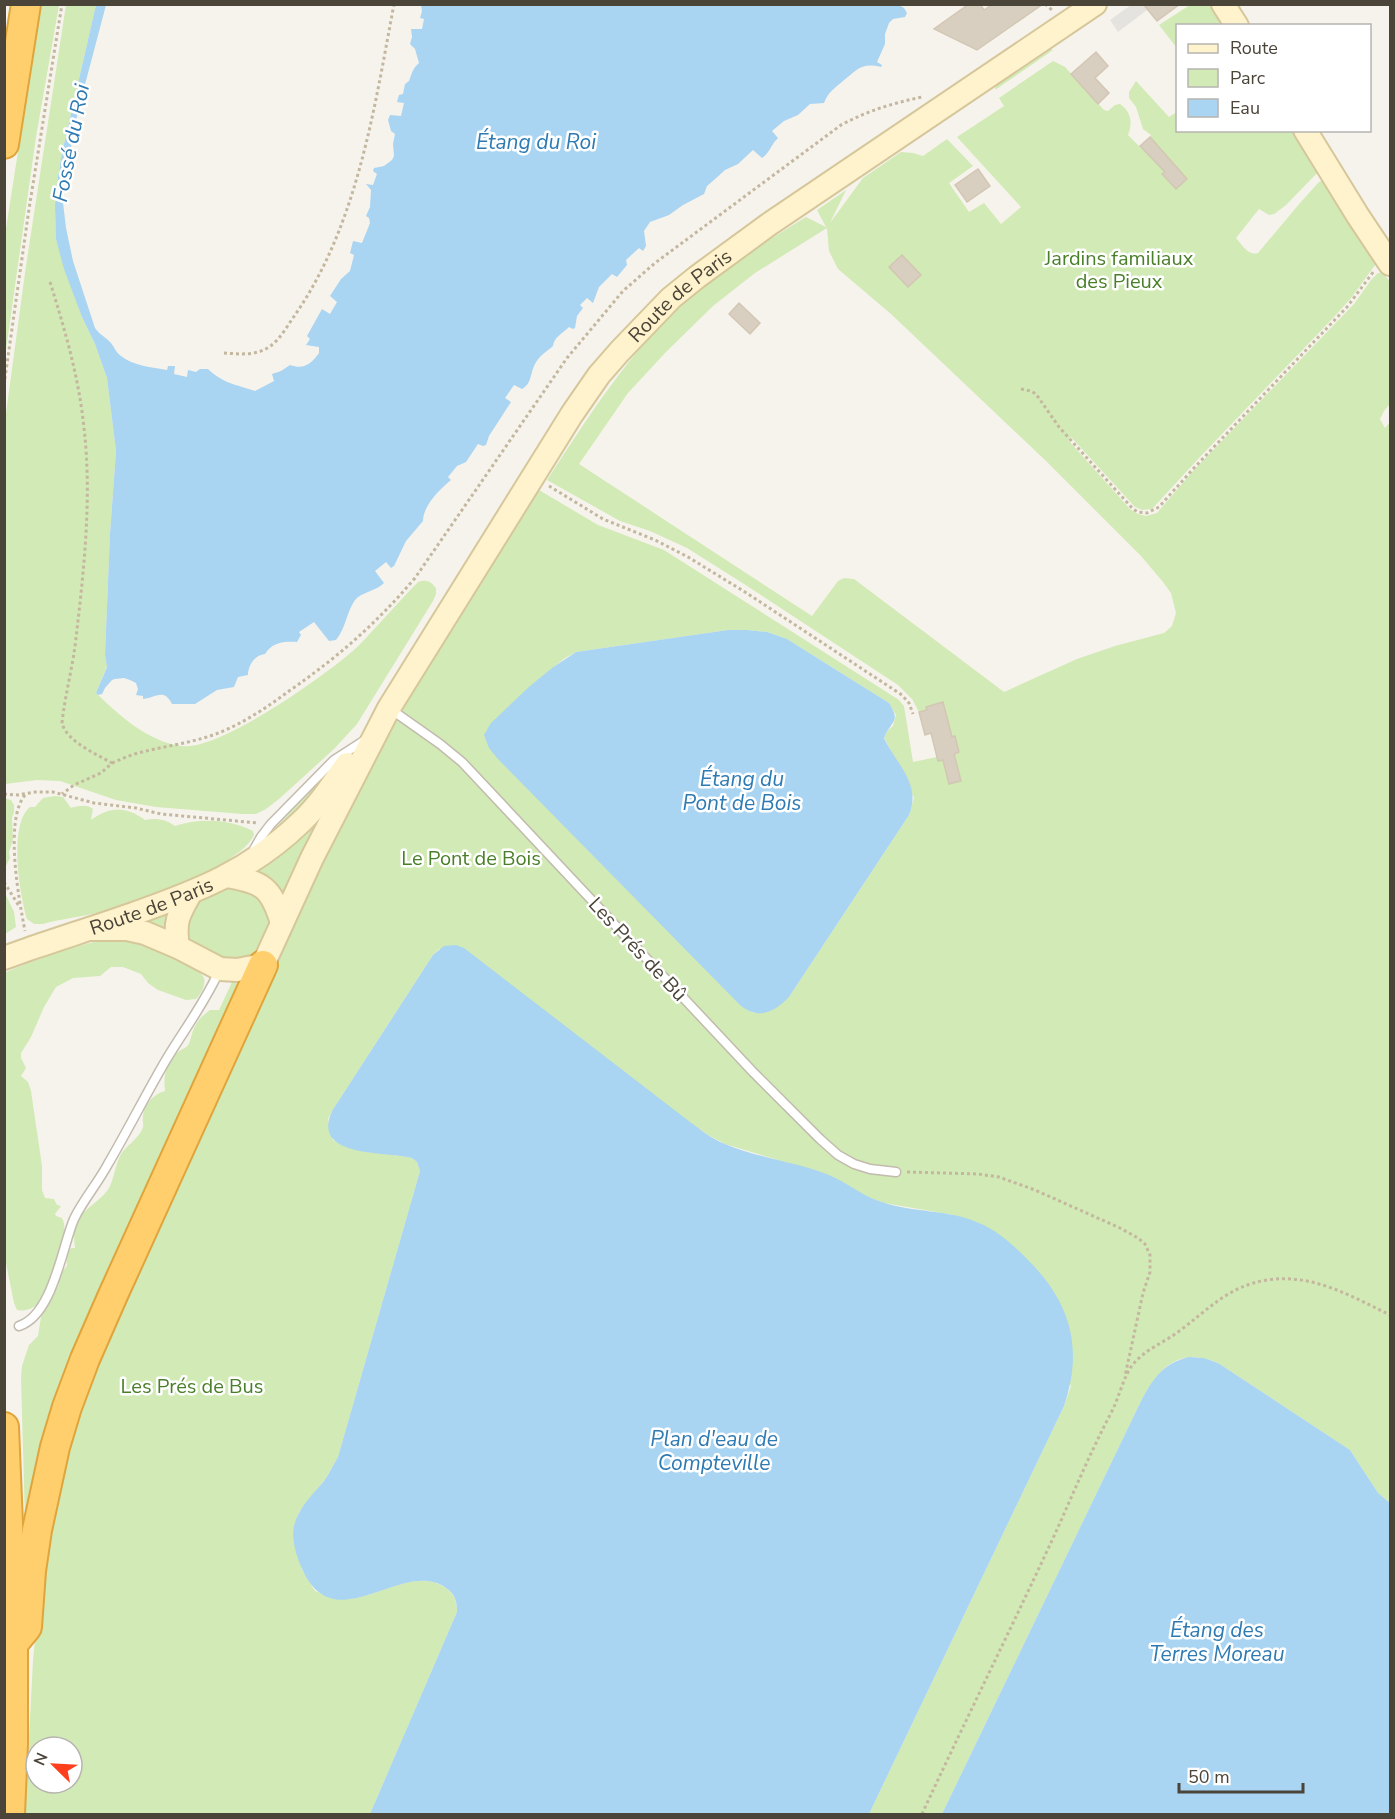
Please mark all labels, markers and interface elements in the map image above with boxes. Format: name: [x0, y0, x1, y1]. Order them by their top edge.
legend: [1176, 24, 1371, 132]
text: Route: [1230, 36, 1278, 60]
text: Parc: [1230, 66, 1265, 90]
water label: Fossé du Roi: [46, 81, 96, 204]
text: Eau: [1230, 96, 1260, 120]
water label: Étang du Roi: [476, 128, 597, 156]
street label: Route de Paris: [622, 243, 737, 349]
park label: Jardins familiaux des Pieux: [1044, 245, 1194, 295]
water label: Étang du Pont de Bois: [683, 765, 801, 817]
park label: Le Pont de Bois: [401, 845, 541, 872]
street label: Route de Paris: [86, 871, 218, 942]
street label: Les Prés de Bû: [582, 891, 693, 1007]
park label: Les Prés de Bus: [121, 1373, 263, 1400]
water label: Plan d'eau de Compteville: [650, 1425, 778, 1477]
water label: Étang des Terres Moreau: [1150, 1616, 1284, 1668]
north arrow: [24, 1735, 84, 1795]
text: N: [29, 1749, 54, 1769]
scale bar: [1179, 1756, 1304, 1794]
text: 50 m: [1188, 1765, 1230, 1789]

